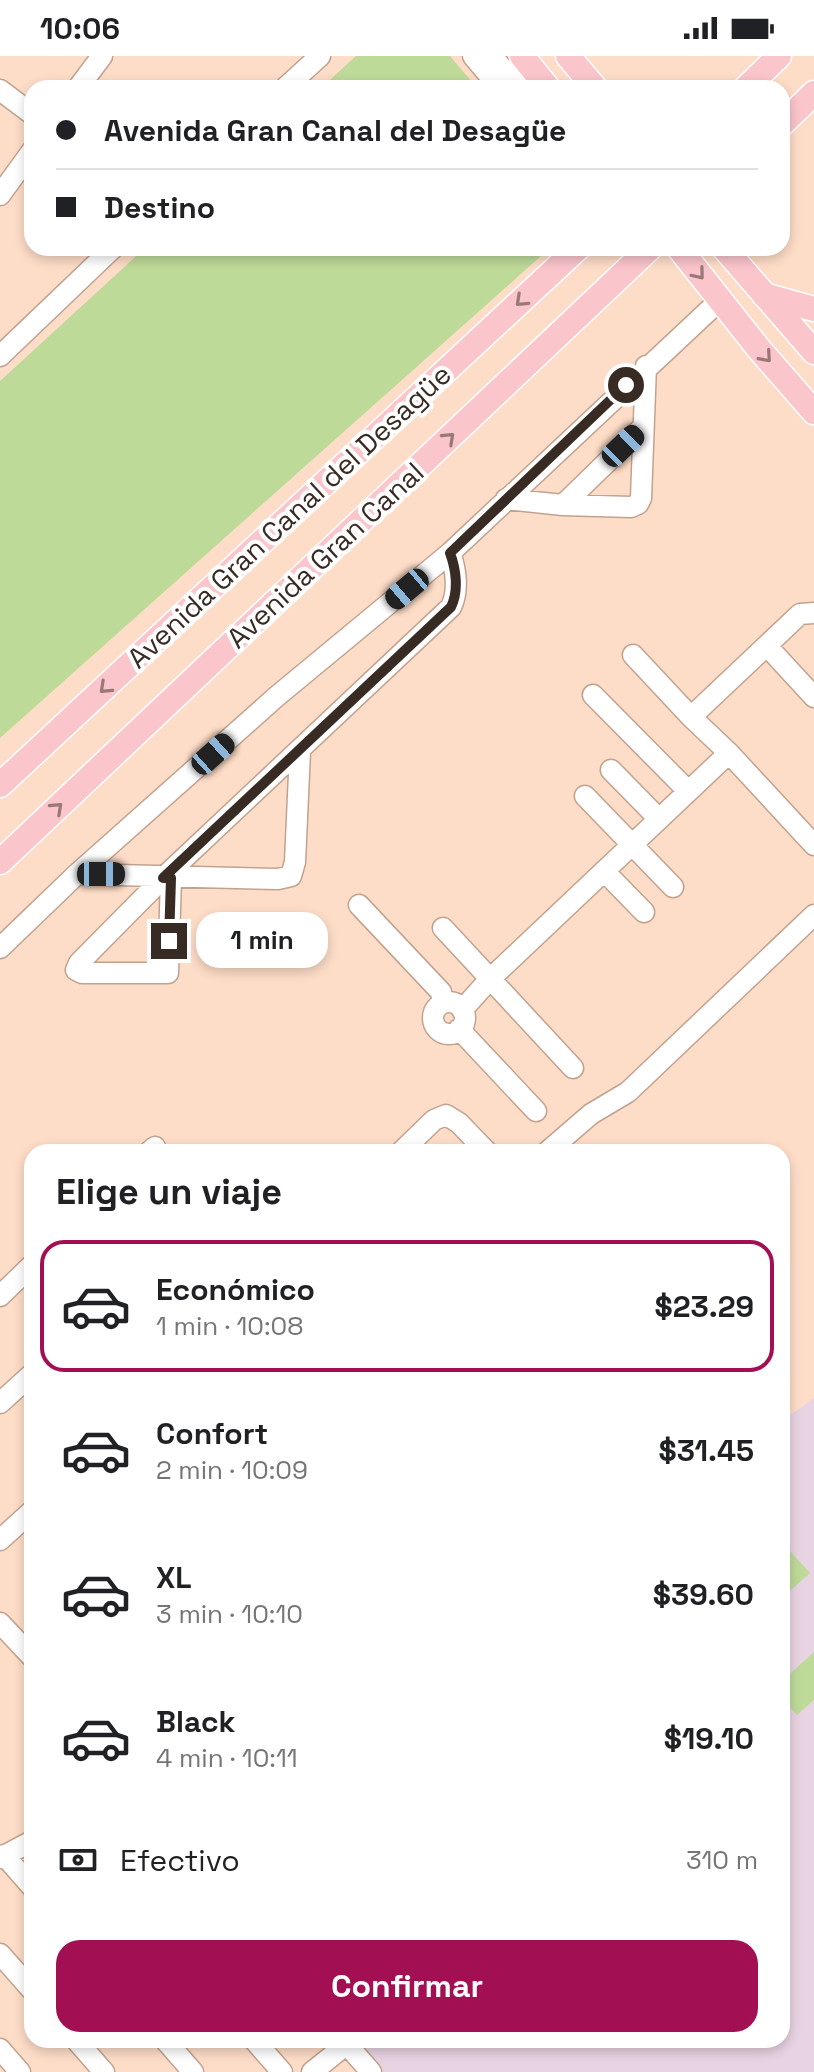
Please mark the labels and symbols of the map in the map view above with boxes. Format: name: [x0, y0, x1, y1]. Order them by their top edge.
one-way arrow: [689, 265, 704, 279]
one-way arrow: [516, 292, 530, 307]
one-way arrow: [756, 347, 771, 362]
street label: Avenida Gran Canal del Desagüe: [120, 357, 458, 675]
route start: [608, 367, 644, 403]
car: [597, 421, 649, 471]
one-way arrow: [440, 433, 455, 447]
street label: Avenida Gran Canal: [220, 455, 430, 655]
car: [381, 564, 433, 614]
one-way arrow: [99, 678, 114, 692]
car: [187, 729, 239, 779]
one-way arrow: [48, 803, 62, 818]
car: [77, 862, 125, 886]
callout: 1 min: [197, 913, 329, 969]
route end: [151, 923, 187, 959]

